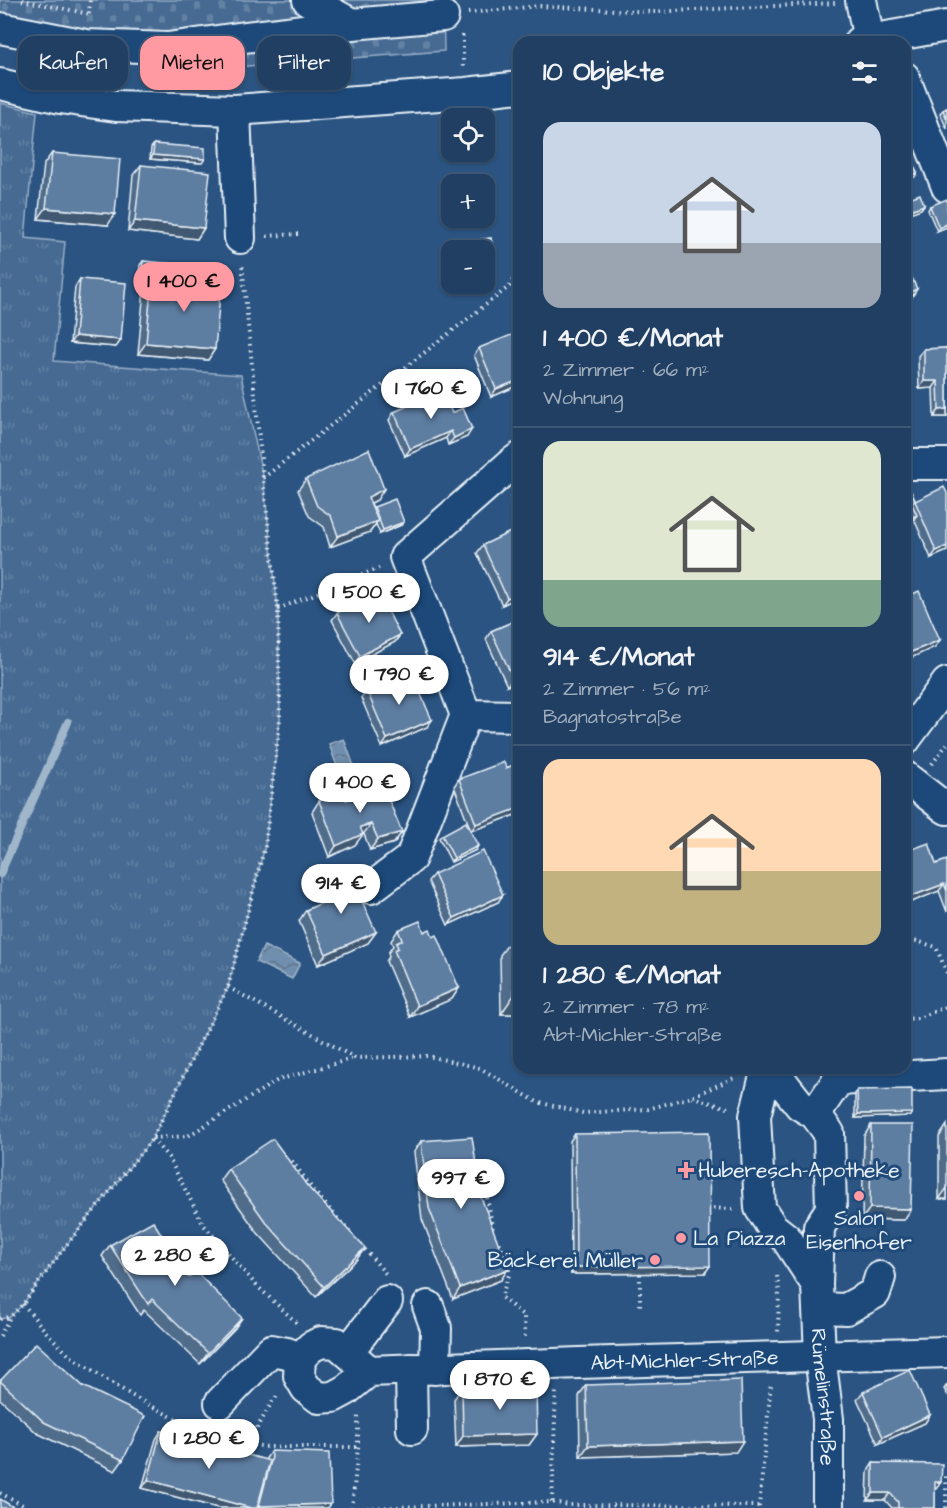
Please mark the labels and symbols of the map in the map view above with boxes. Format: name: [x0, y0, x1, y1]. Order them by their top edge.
pin: 1 400 €: [129, 262, 239, 313]
pin: 1 760 €: [376, 369, 486, 420]
pin: 1 500 €: [314, 573, 424, 624]
pin: 1 790 €: [344, 655, 454, 706]
pin: 1 400 €: [305, 763, 415, 814]
pin: 914 €: [299, 864, 383, 915]
place label: Huberesch-Apotheke: [698, 1156, 900, 1186]
pin: 997 €: [419, 1159, 503, 1210]
marker: Huberesch-Apotheke: [679, 1163, 693, 1177]
marker: Salon Eisenhofer: [852, 1189, 866, 1203]
place label: Salon Eisenhofer: [806, 1204, 912, 1257]
place label: La Piazza: [693, 1224, 786, 1253]
marker: La Piazza: [674, 1231, 688, 1245]
pin: 2 280 €: [120, 1236, 230, 1287]
place label: Bäckerei Müller: [488, 1246, 643, 1275]
marker: Bäckerei Müller: [648, 1253, 662, 1267]
street label: Rümelinstraße: [804, 1328, 843, 1466]
street label: Abt-Michler-Straße: [590, 1343, 779, 1377]
pin: 1 870 €: [445, 1360, 555, 1411]
pin: 1 280 €: [154, 1419, 264, 1470]

